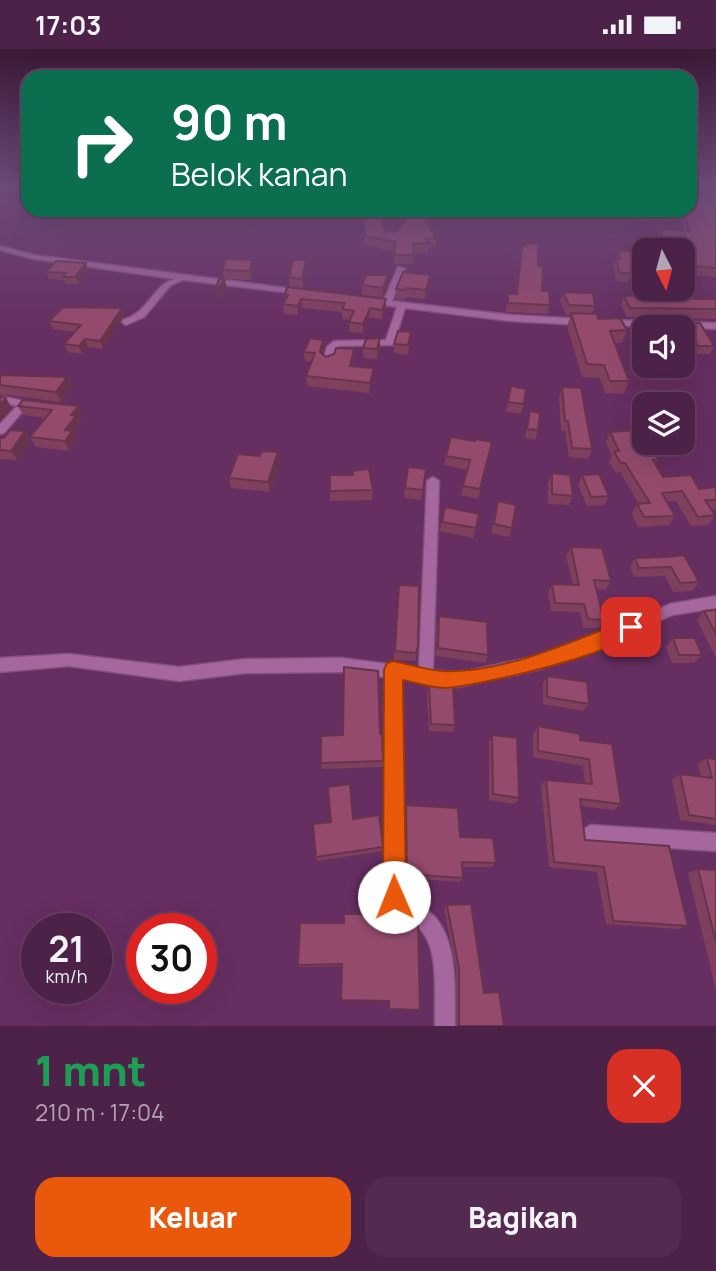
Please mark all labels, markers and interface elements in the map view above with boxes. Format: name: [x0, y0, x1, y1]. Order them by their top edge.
text: 17:03: [35, 7, 101, 43]
text: 90 m: [171, 88, 288, 155]
icon: right: [56, 98, 147, 189]
text: Belok kanan: [171, 152, 347, 196]
north arrow: [632, 238, 695, 301]
map controls: [632, 238, 695, 455]
button: sound: [632, 315, 695, 378]
button: layers: [632, 392, 695, 455]
pin: [601, 597, 661, 657]
icon: arrive: [612, 608, 650, 646]
position arrow: [357, 860, 431, 934]
speed limit sign: 30: [126, 913, 217, 1004]
text: 21: [48, 925, 85, 973]
text: km/h: [46, 964, 87, 988]
text: 1 mnt: [35, 1041, 146, 1099]
button: close: [607, 1049, 681, 1123]
text: 210 m · 17:04: [35, 1096, 165, 1128]
button: Keluar: [35, 1177, 351, 1257]
button: Bagikan: [365, 1177, 681, 1257]

